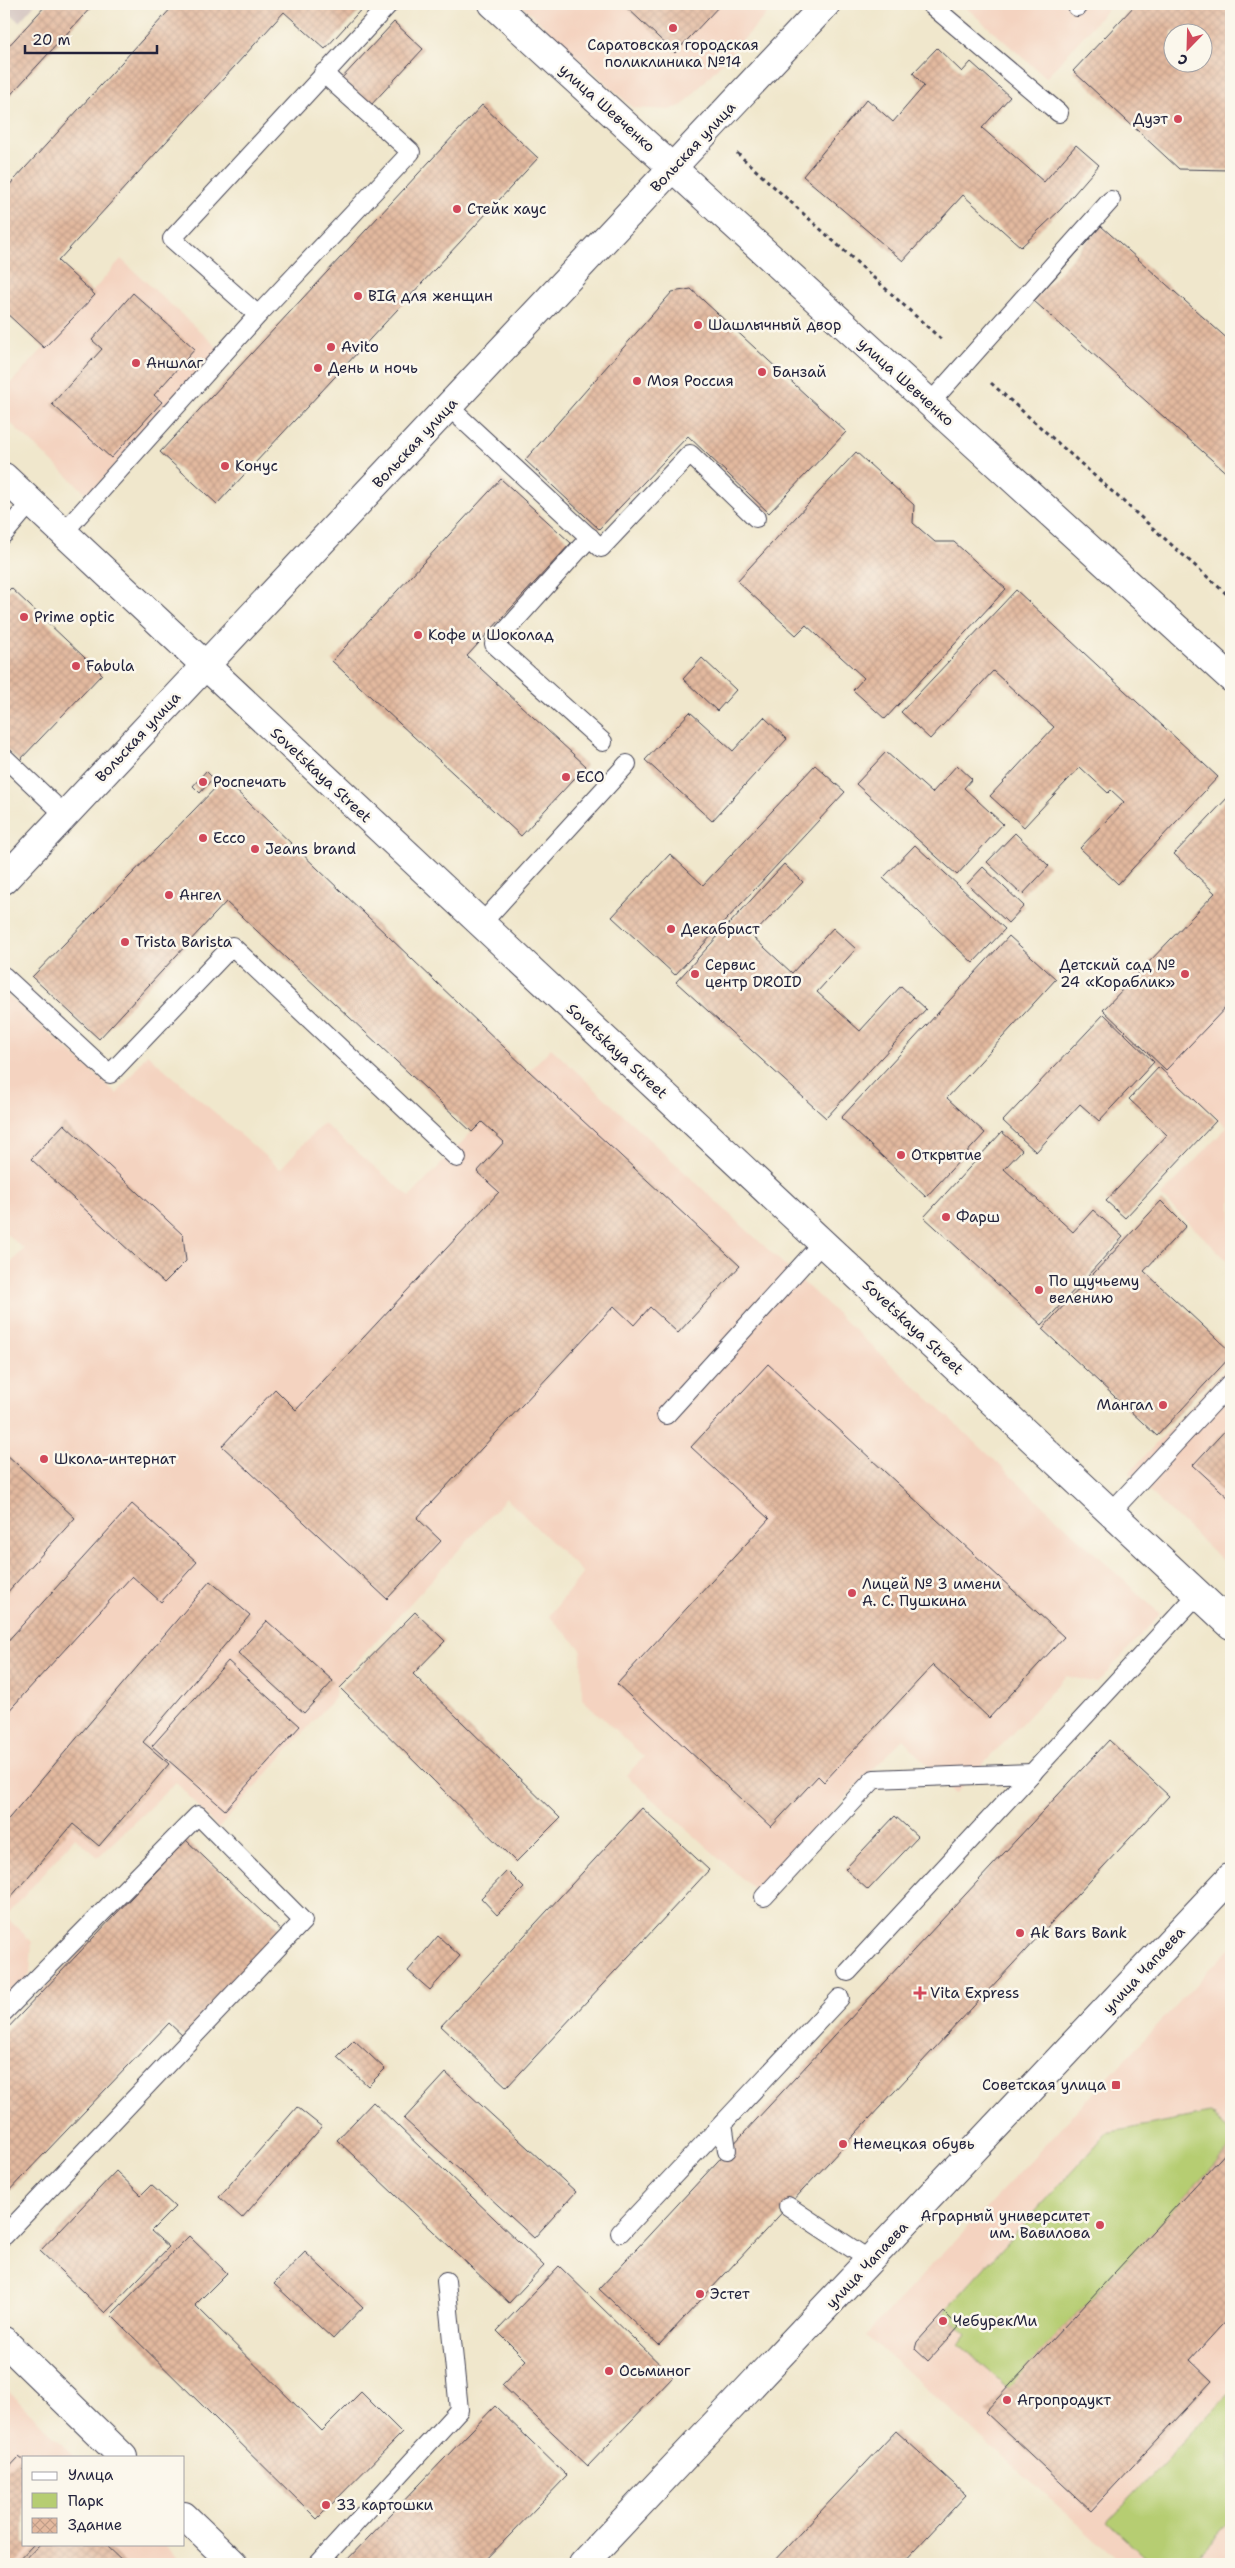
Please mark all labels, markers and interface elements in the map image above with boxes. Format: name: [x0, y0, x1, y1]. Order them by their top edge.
scale bar: [25, 22, 158, 54]
marker: Саратовская городская поликлиника №14: [667, 22, 679, 34]
north arrow: [1162, 22, 1212, 72]
text: 20 m: [32, 30, 71, 50]
place label: Саратовская городская поликлиника №14: [587, 35, 759, 72]
text: С: [1175, 50, 1190, 70]
street label: улица Шевченко: [555, 59, 659, 157]
street label: Вольская улица: [646, 97, 741, 196]
place label: Дуэт: [1133, 109, 1168, 129]
marker: Дуэт: [1172, 113, 1184, 125]
place label: Стейк хаус: [467, 199, 547, 219]
marker: Стейк хаус: [451, 203, 463, 215]
place label: BIG для женщин: [368, 286, 493, 306]
marker: BIG для женщин: [352, 290, 364, 302]
place label: Шашлычный двор: [708, 315, 841, 335]
marker: Шашлычный двор: [692, 319, 704, 331]
street label: улица Шевченко: [854, 333, 958, 431]
place label: Avito: [341, 337, 379, 357]
marker: Avito: [325, 341, 337, 353]
place label: Аншлаг: [146, 353, 204, 373]
marker: Аншлаг: [130, 357, 142, 369]
place label: День и ночь: [328, 358, 418, 378]
marker: День и ночь: [312, 362, 324, 374]
place label: Банзай: [772, 362, 827, 382]
marker: Банзай: [756, 366, 768, 378]
place label: Моя Россия: [647, 371, 734, 391]
marker: Моя Россия: [631, 375, 643, 387]
street label: Вольская улица: [368, 393, 463, 492]
place label: Конус: [235, 456, 278, 476]
marker: Конус: [219, 460, 231, 472]
place label: Prime optic: [34, 607, 115, 627]
marker: Prime optic: [18, 611, 30, 623]
place label: Кофе и Шоколад: [428, 625, 554, 645]
marker: Кофе и Шоколад: [412, 629, 424, 641]
place label: Fabula: [86, 656, 135, 676]
marker: Fabula: [70, 660, 82, 672]
street label: Вольская улица: [91, 687, 186, 786]
street label: Sovetskaya Street: [266, 723, 376, 827]
place label: ECO: [576, 767, 605, 787]
marker: ECO: [560, 771, 572, 783]
place label: Роспечать: [213, 772, 287, 792]
marker: Роспечать: [197, 776, 209, 788]
place label: Ecco: [213, 828, 246, 848]
marker: Ecco: [197, 832, 209, 844]
place label: Jeans brand: [265, 839, 356, 859]
marker: Jeans brand: [249, 843, 261, 855]
place label: Ангел: [179, 885, 222, 905]
marker: Ангел: [163, 889, 175, 901]
place label: Декабрист: [681, 919, 760, 939]
marker: Декабрист: [665, 923, 677, 935]
place label: Trista Barista: [135, 932, 233, 952]
marker: Trista Barista: [119, 936, 131, 948]
place label: Сервис центр DROID: [705, 955, 802, 992]
place label: Детский сад № 24 «Кораблик»: [1059, 955, 1175, 992]
marker: Сервис центр DROID: [689, 968, 701, 980]
marker: Детский сад № 24 «Кораблик»: [1179, 968, 1191, 980]
street label: Sovetskaya Street: [562, 999, 672, 1103]
place label: Открытие: [911, 1145, 982, 1165]
marker: Открытие: [895, 1149, 907, 1161]
place label: Фарш: [956, 1207, 1000, 1227]
marker: Фарш: [940, 1211, 952, 1223]
place label: По щучьему велению: [1049, 1271, 1139, 1308]
street label: Sovetskaya Street: [858, 1275, 968, 1379]
marker: По щучьему велению: [1033, 1284, 1045, 1296]
place label: Мангал: [1097, 1395, 1154, 1415]
marker: Мангал: [1157, 1399, 1169, 1411]
place label: Школа-интернат: [54, 1449, 176, 1469]
marker: Школа-интернат: [38, 1453, 50, 1465]
place label: Лицей № 3 имени А. С. Пушкина: [862, 1574, 1002, 1611]
marker: Лицей № 3 имени А. С. Пушкина: [846, 1587, 858, 1599]
street label: улица Чапаева: [1098, 1922, 1190, 2018]
place label: Ak Bars Bank: [1030, 1923, 1127, 1943]
marker: Ak Bars Bank: [1014, 1927, 1026, 1939]
place label: Vita Express: [930, 1983, 1019, 2003]
marker: Vita Express: [914, 1987, 926, 1999]
place label: Советская улица: [982, 2075, 1107, 2095]
marker: Советская улица: [1110, 2079, 1122, 2091]
place label: Немецкая обувь: [853, 2134, 975, 2154]
marker: Немецкая обувь: [837, 2138, 849, 2150]
place label: Аграрный университет им. Вавилова: [921, 2206, 1091, 2243]
street label: улица Чапаева: [821, 2217, 913, 2313]
marker: Аграрный университет им. Вавилова: [1094, 2219, 1106, 2231]
place label: Эстет: [710, 2284, 750, 2304]
marker: Эстет: [694, 2288, 706, 2300]
place label: ЧебурекМи: [953, 2311, 1037, 2331]
marker: ЧебурекМи: [937, 2315, 949, 2327]
place label: Осьминог: [619, 2361, 691, 2381]
marker: Осьминог: [603, 2365, 615, 2377]
place label: Агропродукт: [1017, 2390, 1111, 2410]
marker: Агропродукт: [1001, 2394, 1013, 2406]
legend: [22, 2456, 185, 2546]
text: Улица: [68, 2465, 114, 2485]
text: Парк: [68, 2491, 104, 2511]
place label: 33 картошки: [336, 2495, 433, 2515]
marker: 33 картошки: [320, 2499, 332, 2511]
text: Здание: [68, 2515, 122, 2535]

